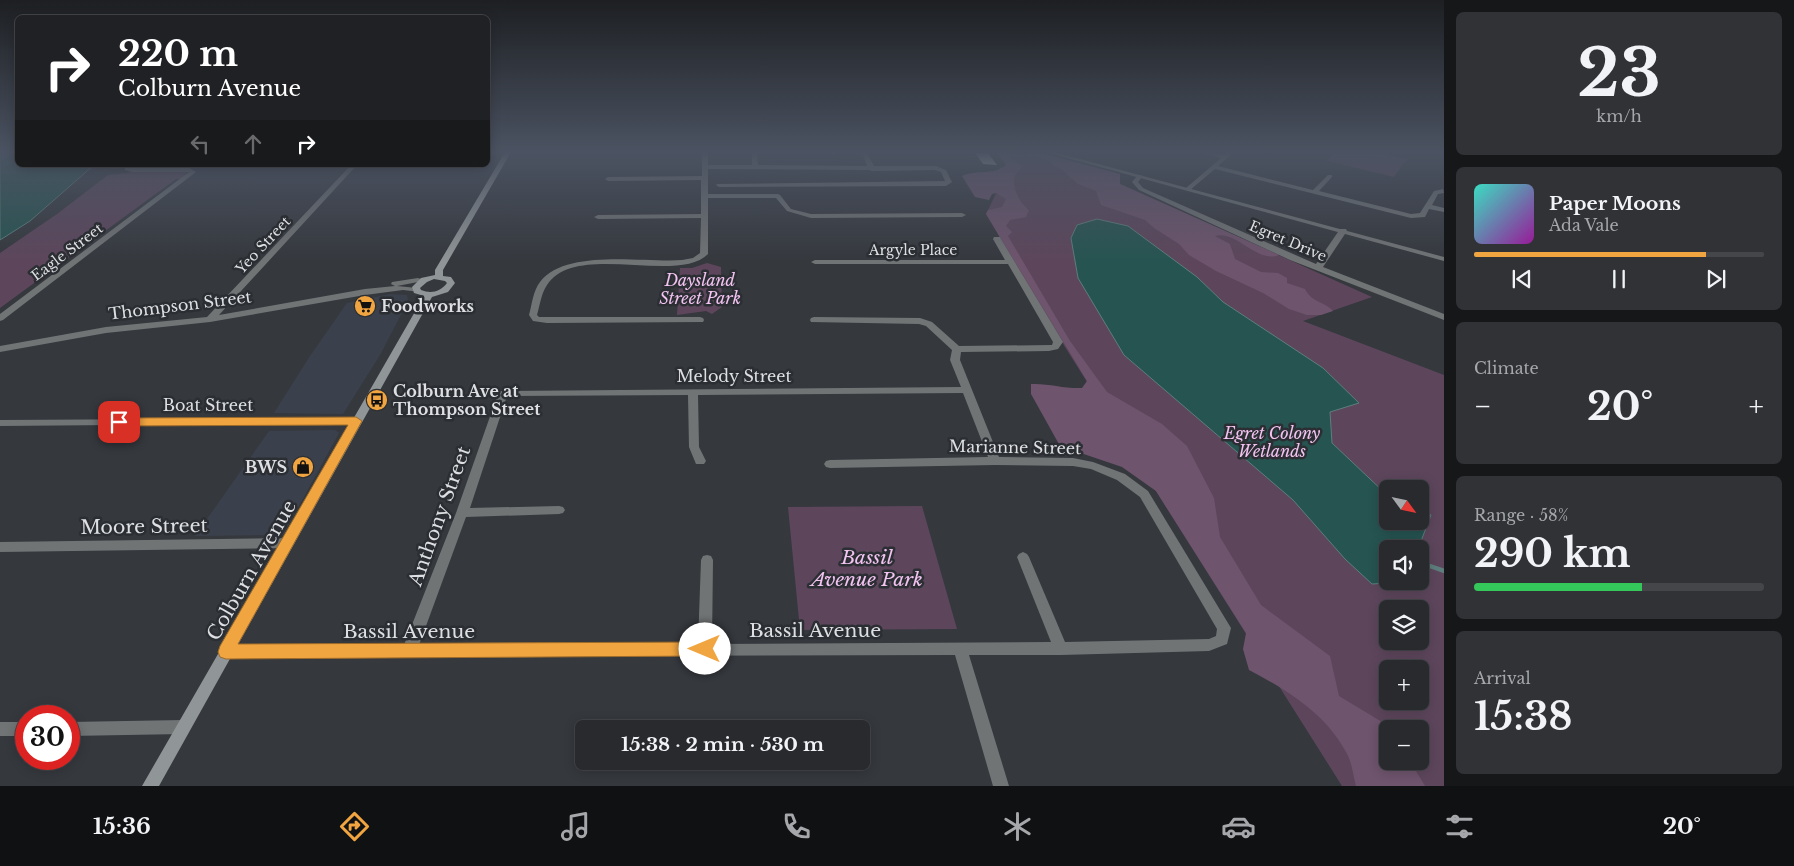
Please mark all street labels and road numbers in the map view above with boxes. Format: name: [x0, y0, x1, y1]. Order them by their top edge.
street label: Yeo Street: [231, 212, 295, 278]
street label: Egret Drive: [1247, 217, 1329, 265]
street label: Eagle Street: [28, 219, 107, 285]
street label: Argyle Place: [868, 241, 957, 259]
street label: Thompson Street: [107, 286, 253, 324]
street label: Melody Street: [676, 366, 792, 386]
street label: Boat Street: [163, 395, 253, 415]
street label: Marianne Street: [949, 436, 1081, 458]
street label: Anthony Street: [403, 442, 476, 590]
street label: Colburn Avenue: [202, 496, 301, 645]
street label: Moore Street: [80, 514, 209, 539]
street label: Bassil Avenue: [749, 619, 881, 642]
street label: Bassil Avenue: [343, 620, 475, 643]

